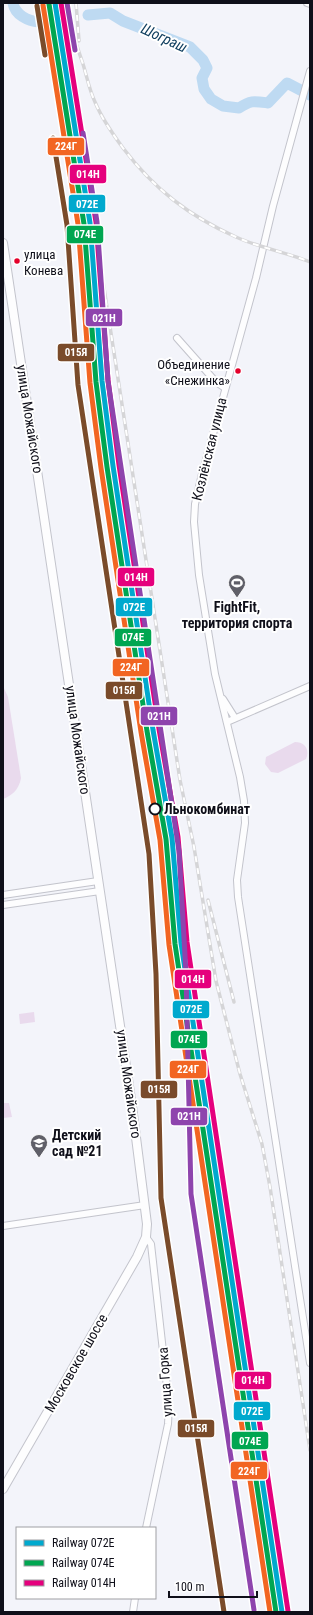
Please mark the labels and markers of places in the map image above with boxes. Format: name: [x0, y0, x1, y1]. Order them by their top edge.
place label: улица Конева: [24, 247, 63, 278]
marker: улица Конева: [12, 256, 22, 266]
place label: Объединение «Снежинка»: [157, 357, 230, 388]
marker: Объединение «Снежинка»: [233, 366, 243, 376]
sports icon: FightFit, территория спорта: [227, 573, 247, 598]
place label: FightFit, территория спорта: [182, 599, 293, 631]
place label: Льнокомбинат: [164, 801, 251, 817]
marker: Льнокомбинат: [148, 802, 162, 816]
place label: Детский сад №21: [52, 1127, 103, 1159]
school or university icon: Детский сад №21: [29, 1133, 49, 1158]

